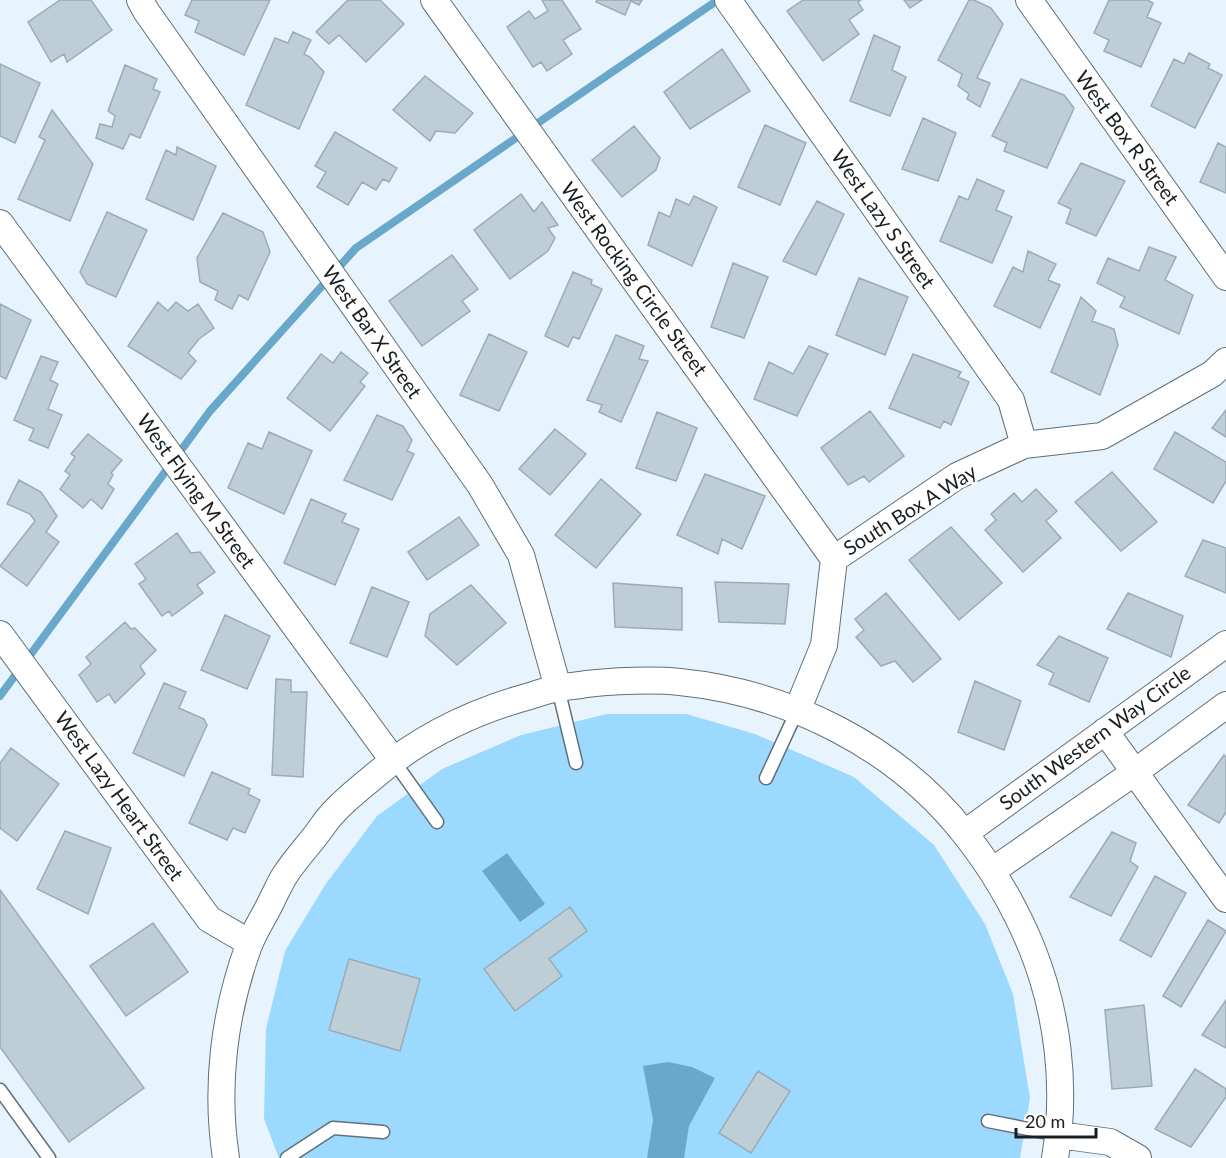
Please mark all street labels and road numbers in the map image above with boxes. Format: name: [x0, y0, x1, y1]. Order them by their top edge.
street label: West Box R Street: [1071, 66, 1185, 209]
street label: West Lazy S Street: [827, 144, 941, 292]
street label: West Rocking Circle Street: [557, 177, 713, 380]
street label: West Bar X Street: [318, 260, 428, 402]
street label: West Flying M Street: [133, 408, 261, 572]
street label: South Box A Way: [839, 458, 981, 560]
street label: South Western Way Circle: [994, 660, 1195, 815]
street label: West Lazy Heart Street: [50, 706, 189, 885]

